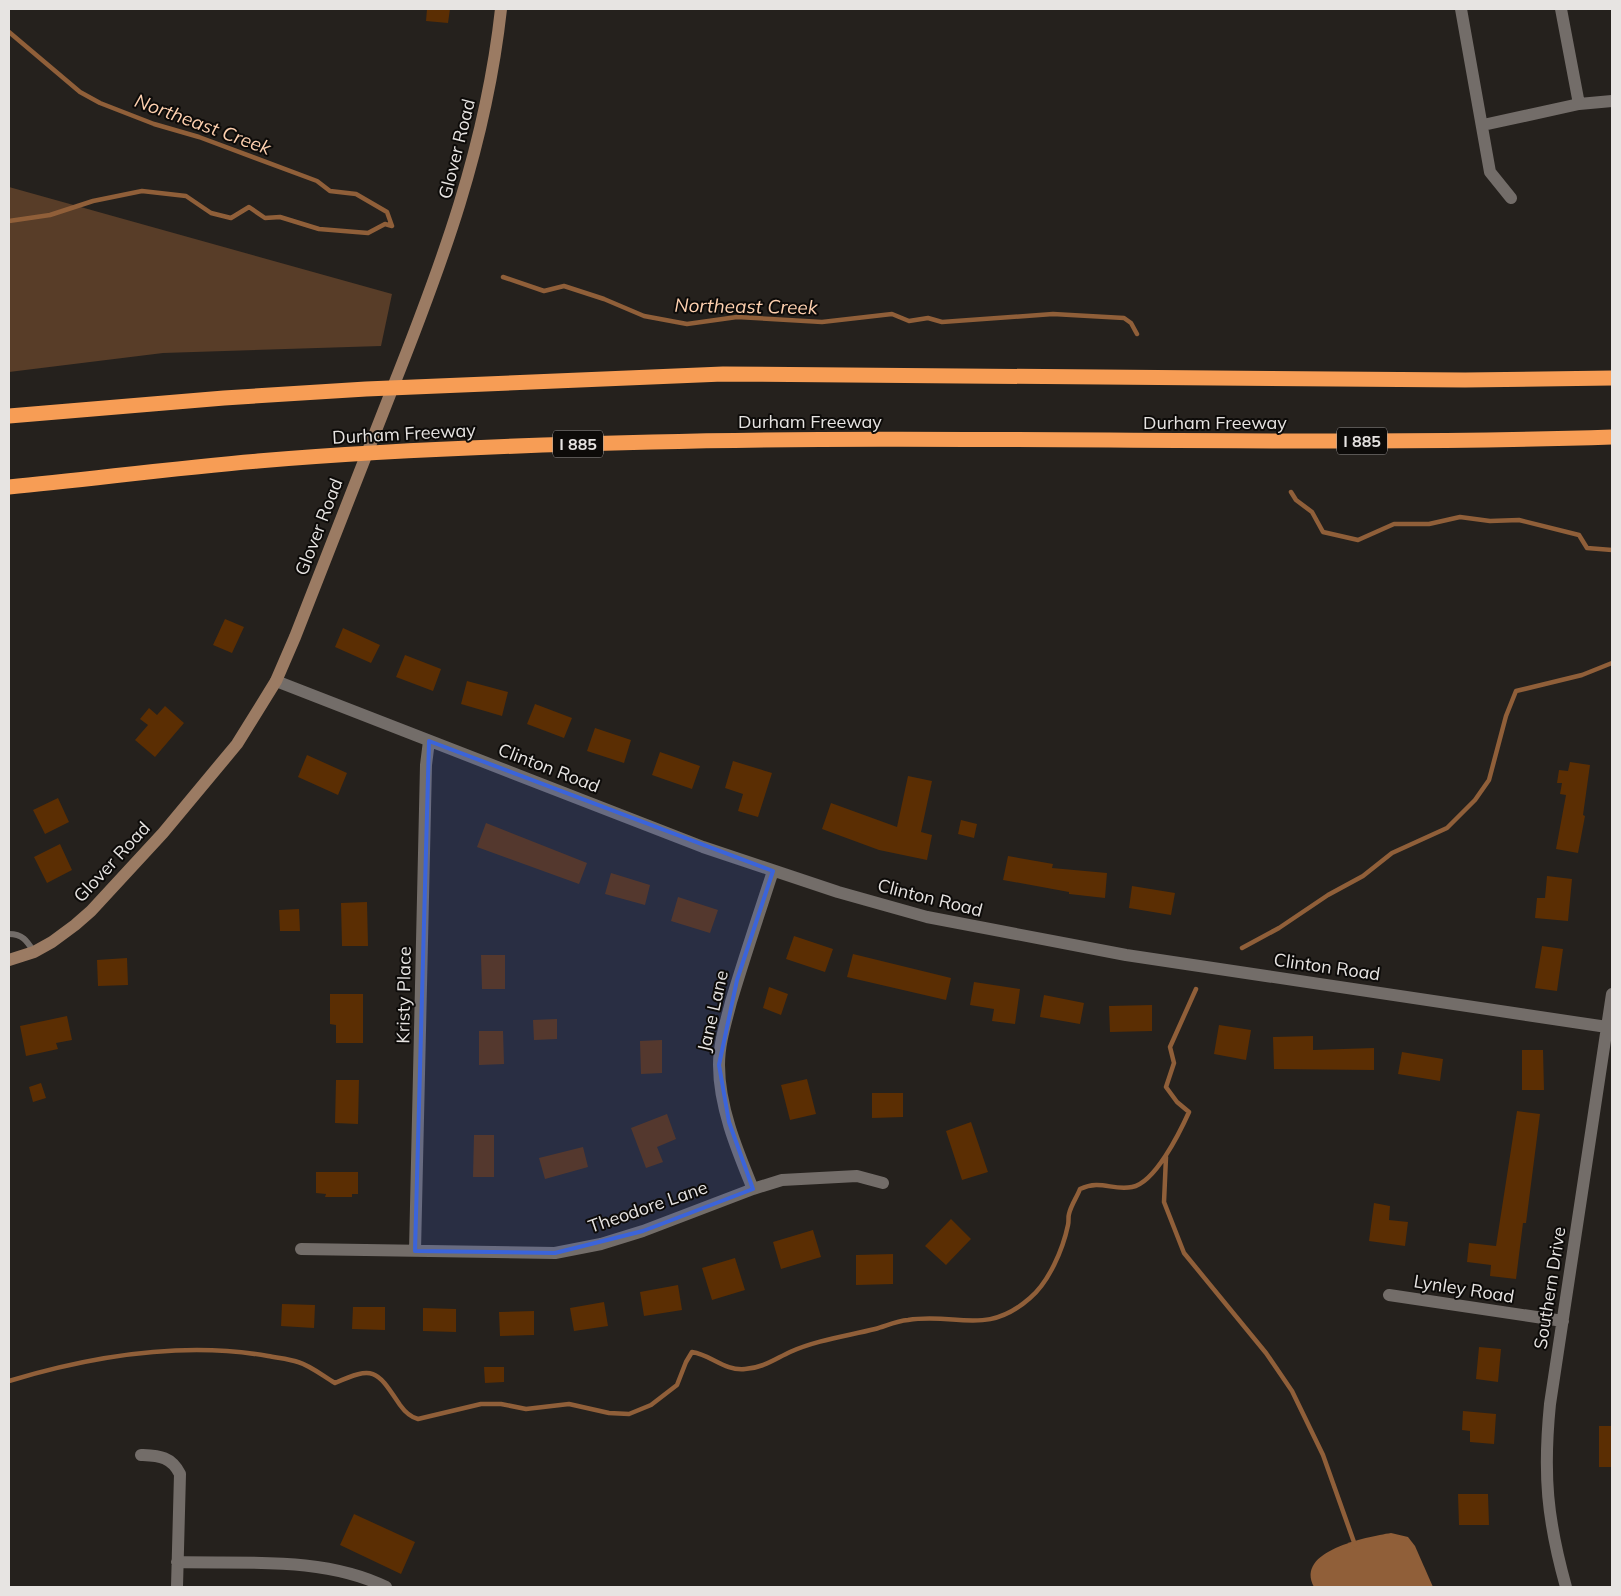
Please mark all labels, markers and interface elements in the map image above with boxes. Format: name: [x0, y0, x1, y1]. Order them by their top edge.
water label: Northeast Creek: [132, 88, 275, 160]
street label: Glover Road: [433, 97, 480, 201]
water label: Northeast Creek: [674, 293, 819, 319]
street label: Durham Freeway: [738, 410, 882, 433]
street label: Durham Freeway: [1143, 411, 1287, 434]
street label: Durham Freeway: [332, 418, 477, 449]
road number: I 885: [1337, 428, 1387, 454]
road number: I 885: [553, 430, 603, 458]
street label: Glover Road: [289, 475, 348, 579]
street label: Clinton Road: [495, 738, 603, 797]
street label: Glover Road: [68, 816, 155, 907]
street label: Clinton Road: [875, 873, 985, 922]
street label: Kristy Place: [391, 946, 416, 1044]
street label: Clinton Road: [1272, 948, 1382, 985]
street label: Jane Lane: [692, 968, 733, 1054]
street label: Theodore Lane: [585, 1175, 710, 1238]
street label: Southern Drive: [1528, 1225, 1571, 1351]
street label: Lynley Road: [1412, 1269, 1516, 1308]

